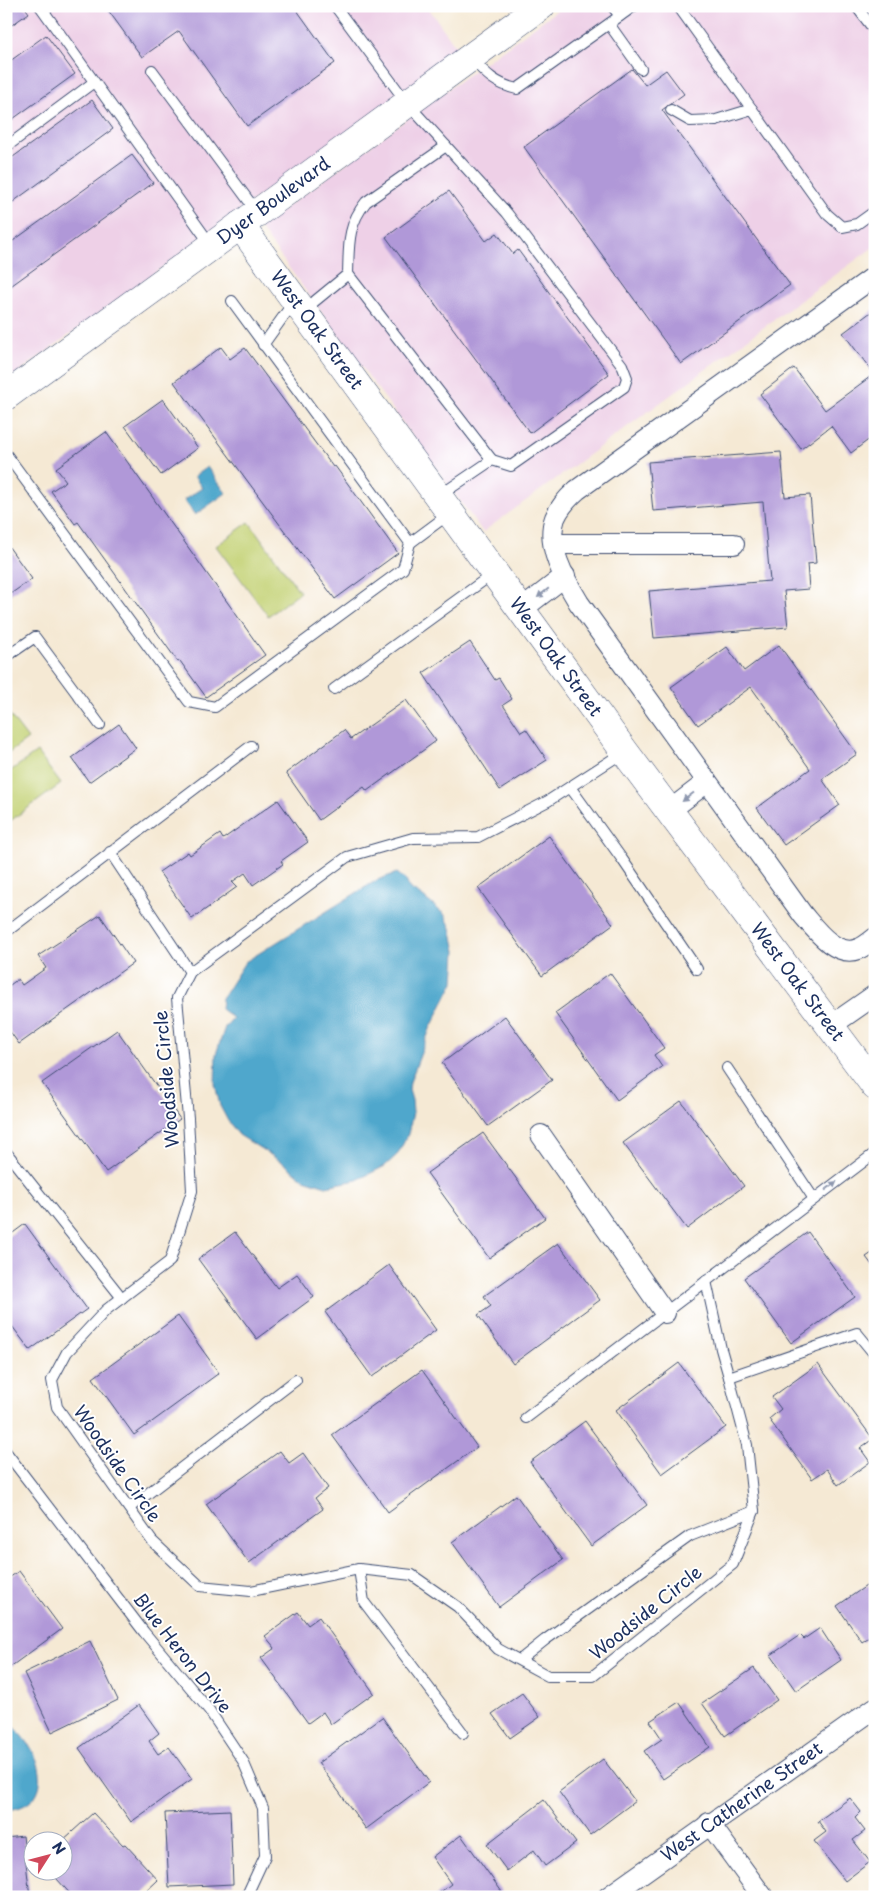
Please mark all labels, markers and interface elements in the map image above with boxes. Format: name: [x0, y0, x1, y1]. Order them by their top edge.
street label: Dyer Boulevard: [210, 149, 335, 250]
street label: West Oak Street: [265, 264, 371, 395]
one-way arrow: [537, 587, 550, 598]
street label: West Oak Street: [504, 591, 610, 722]
one-way arrow: [682, 791, 695, 802]
street label: West Oak Street: [745, 916, 852, 1046]
street label: Woodside Circle: [146, 1009, 185, 1149]
one-way arrow: [824, 1181, 837, 1192]
street label: Woodside Circle: [68, 1399, 169, 1527]
street label: Woodside Circle: [583, 1558, 707, 1666]
street label: Blue Heron Drive: [127, 1586, 239, 1718]
street label: West Catherine Street: [655, 1734, 827, 1868]
north arrow: [22, 1830, 72, 1880]
text: N: [47, 1837, 71, 1859]

